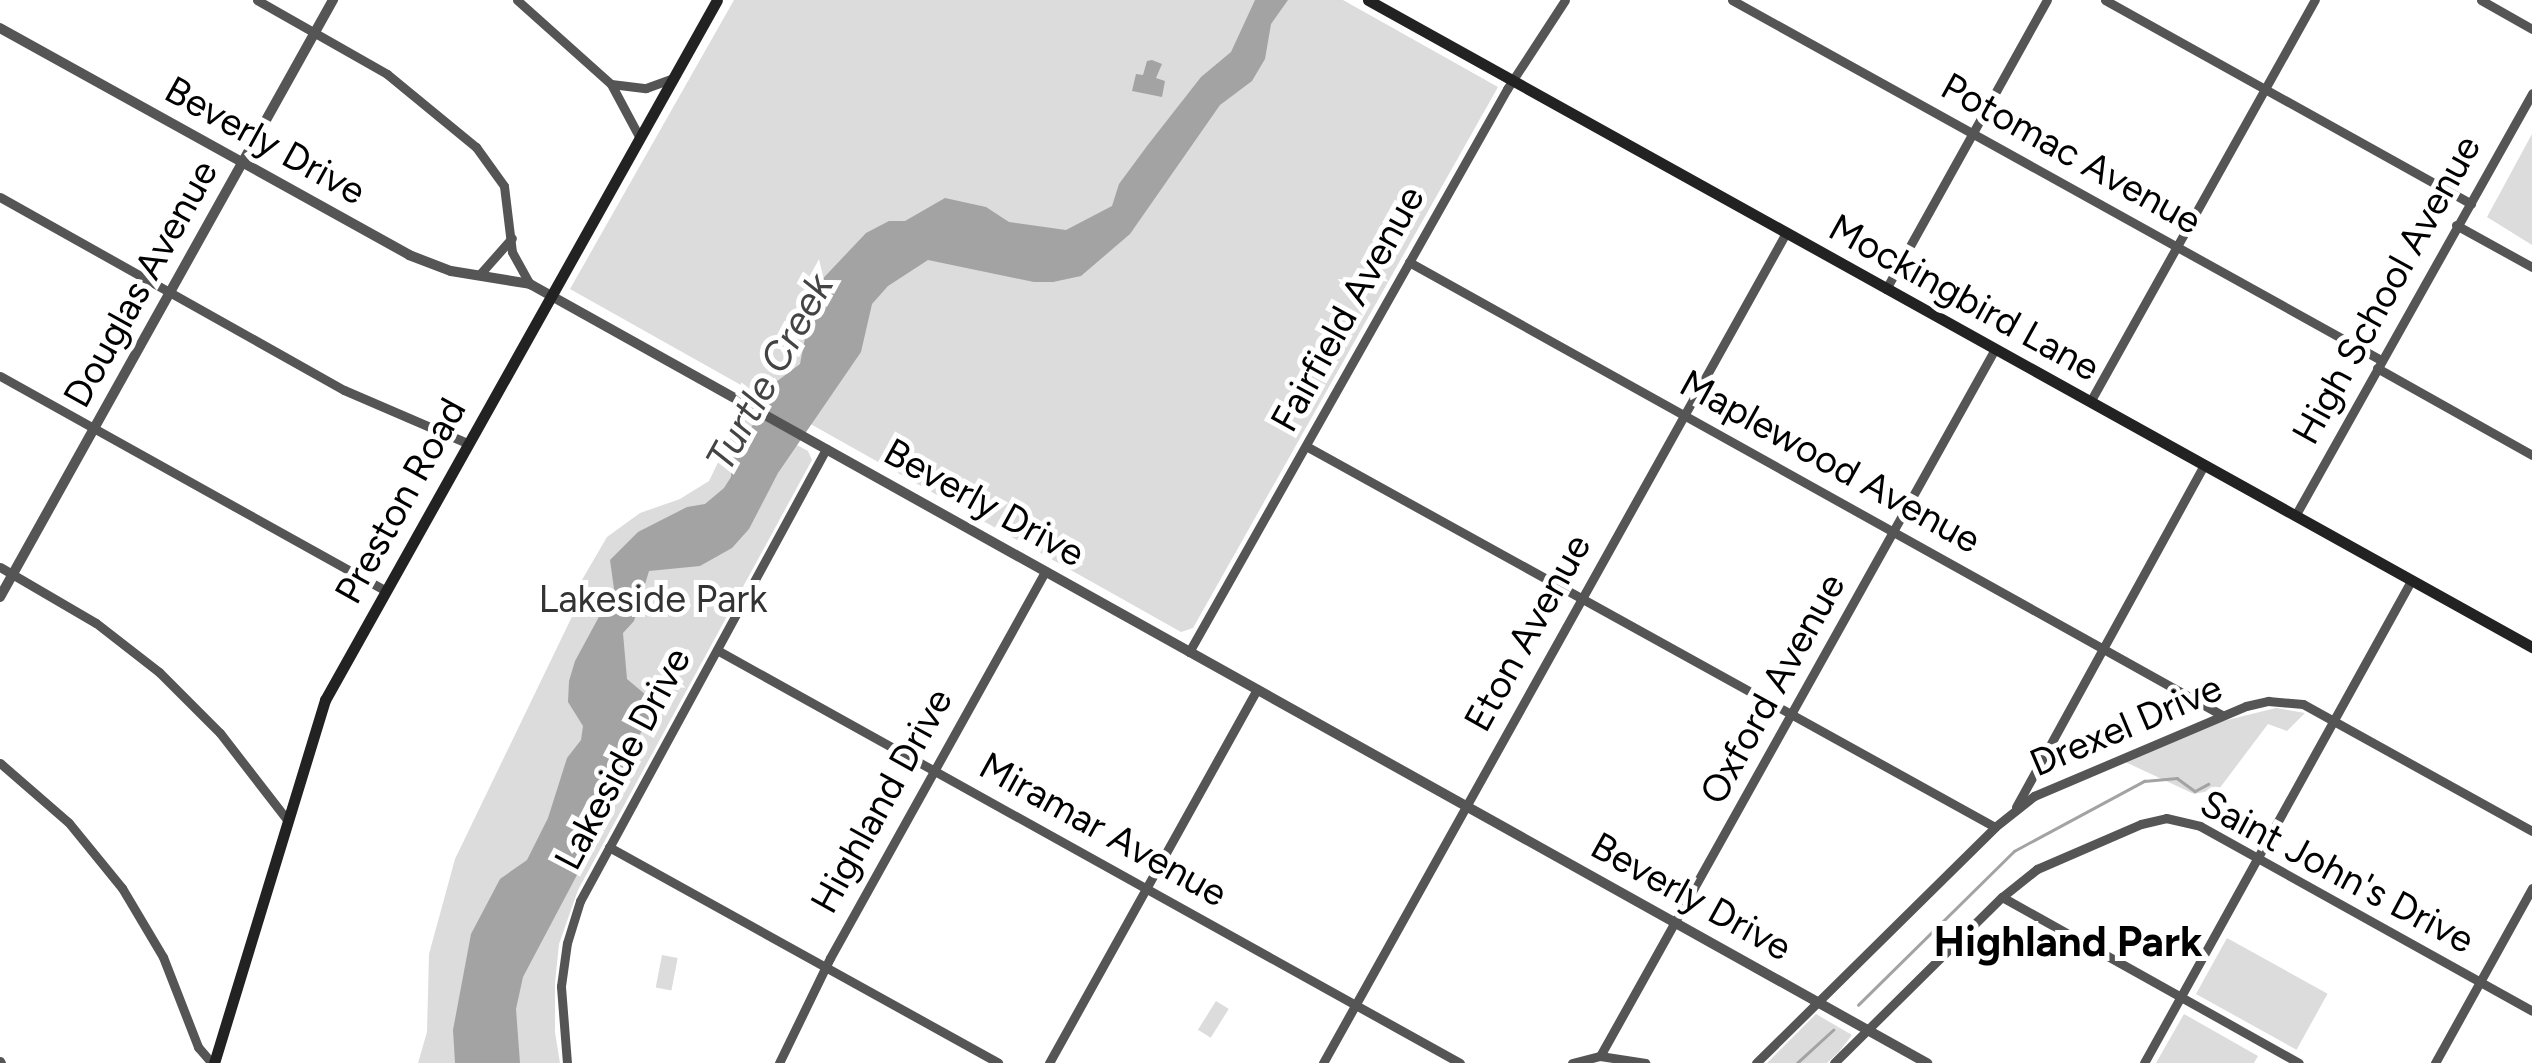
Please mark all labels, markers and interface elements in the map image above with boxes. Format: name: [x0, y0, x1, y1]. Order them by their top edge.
street label: Potomac Avenue: [1933, 64, 2209, 244]
street label: Beverly Drive: [157, 67, 373, 215]
street label: High School Avenue: [2283, 128, 2491, 452]
street label: Douglas Avenue: [54, 153, 228, 415]
street label: Fairfield Avenue: [1262, 178, 1434, 440]
street label: Mockingbird Lane: [1821, 205, 2107, 391]
water label: Turtle Creek: [695, 265, 843, 479]
street label: Maplewood Avenue: [1672, 361, 1988, 563]
street label: Preston Road: [326, 390, 476, 612]
street label: Beverly Drive: [876, 429, 1092, 577]
street label: Eton Avenue: [1455, 527, 1601, 739]
street label: Oxford Avenue: [1691, 566, 1855, 812]
park label: Lakeside Park: [538, 577, 768, 623]
street label: Lakeside Drive: [545, 640, 701, 878]
street label: Drexel Drive: [2023, 665, 2229, 787]
street label: Highland Drive: [802, 681, 962, 921]
street label: Miramar Avenue: [971, 743, 1235, 917]
street label: Saint John's Drive: [2193, 781, 2481, 963]
street label: Beverly Drive: [1583, 823, 1799, 971]
district label: Highland Park: [1933, 917, 2203, 967]

